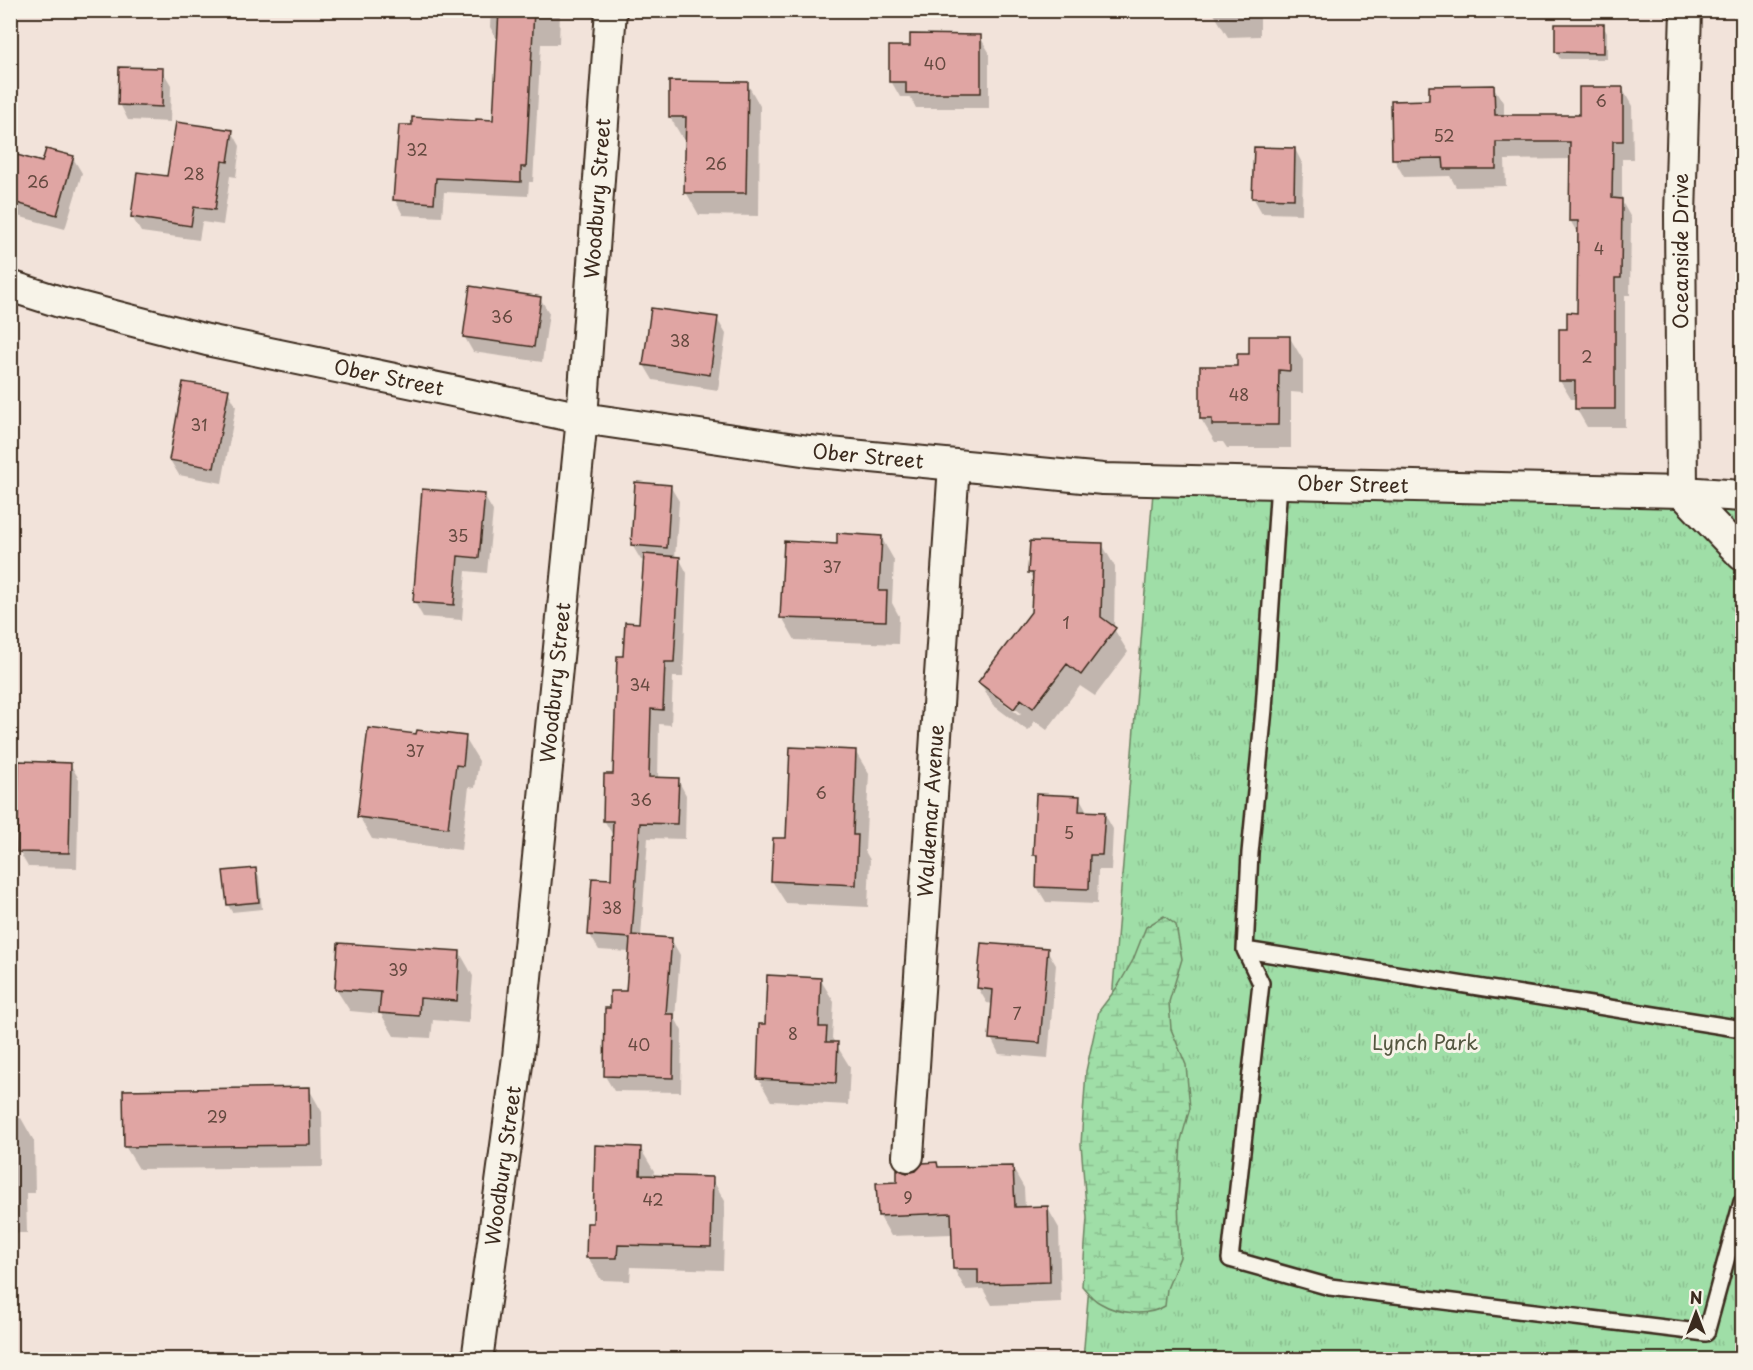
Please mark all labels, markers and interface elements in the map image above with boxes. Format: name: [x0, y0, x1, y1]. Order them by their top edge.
house number: 40: [924, 51, 946, 75]
house number: 6: [1595, 88, 1607, 112]
street label: Woodbury Street: [576, 117, 617, 280]
house number: 52: [1433, 123, 1455, 147]
house number: 32: [406, 137, 428, 161]
house number: 26: [705, 151, 727, 175]
house number: 28: [183, 161, 205, 185]
house number: 26: [27, 169, 49, 193]
street label: Oceanside Drive: [1665, 173, 1695, 329]
house number: 4: [1594, 236, 1604, 260]
house number: 36: [491, 304, 513, 328]
house number: 38: [670, 328, 690, 352]
house number: 2: [1581, 344, 1593, 368]
street label: Ober Street: [331, 351, 447, 403]
house number: 48: [1229, 382, 1249, 406]
house number: 31: [191, 412, 207, 436]
street label: Ober Street: [811, 435, 925, 476]
street label: Ober Street: [1297, 467, 1409, 500]
house number: 35: [448, 523, 468, 547]
house number: 37: [823, 554, 842, 578]
street label: Woodbury Street: [532, 601, 577, 764]
house number: 1: [1062, 610, 1070, 634]
house number: 34: [629, 672, 651, 696]
street label: Waldemar Avenue: [909, 723, 951, 898]
house number: 37: [406, 738, 425, 762]
house number: 6: [815, 780, 827, 804]
house number: 36: [630, 787, 652, 811]
house number: 5: [1064, 820, 1074, 844]
house number: 38: [602, 895, 622, 919]
house number: 39: [388, 957, 408, 981]
house number: 7: [1012, 1001, 1022, 1025]
house number: 8: [788, 1021, 798, 1045]
park label: Lynch Park: [1372, 1027, 1478, 1057]
house number: 40: [628, 1032, 650, 1056]
street label: Woodbury Street: [477, 1084, 528, 1247]
house number: 29: [207, 1104, 227, 1128]
house number: 9: [903, 1185, 913, 1209]
house number: 42: [642, 1187, 664, 1211]
north arrow: [1666, 1283, 1726, 1343]
text: N: [1690, 1285, 1702, 1309]

